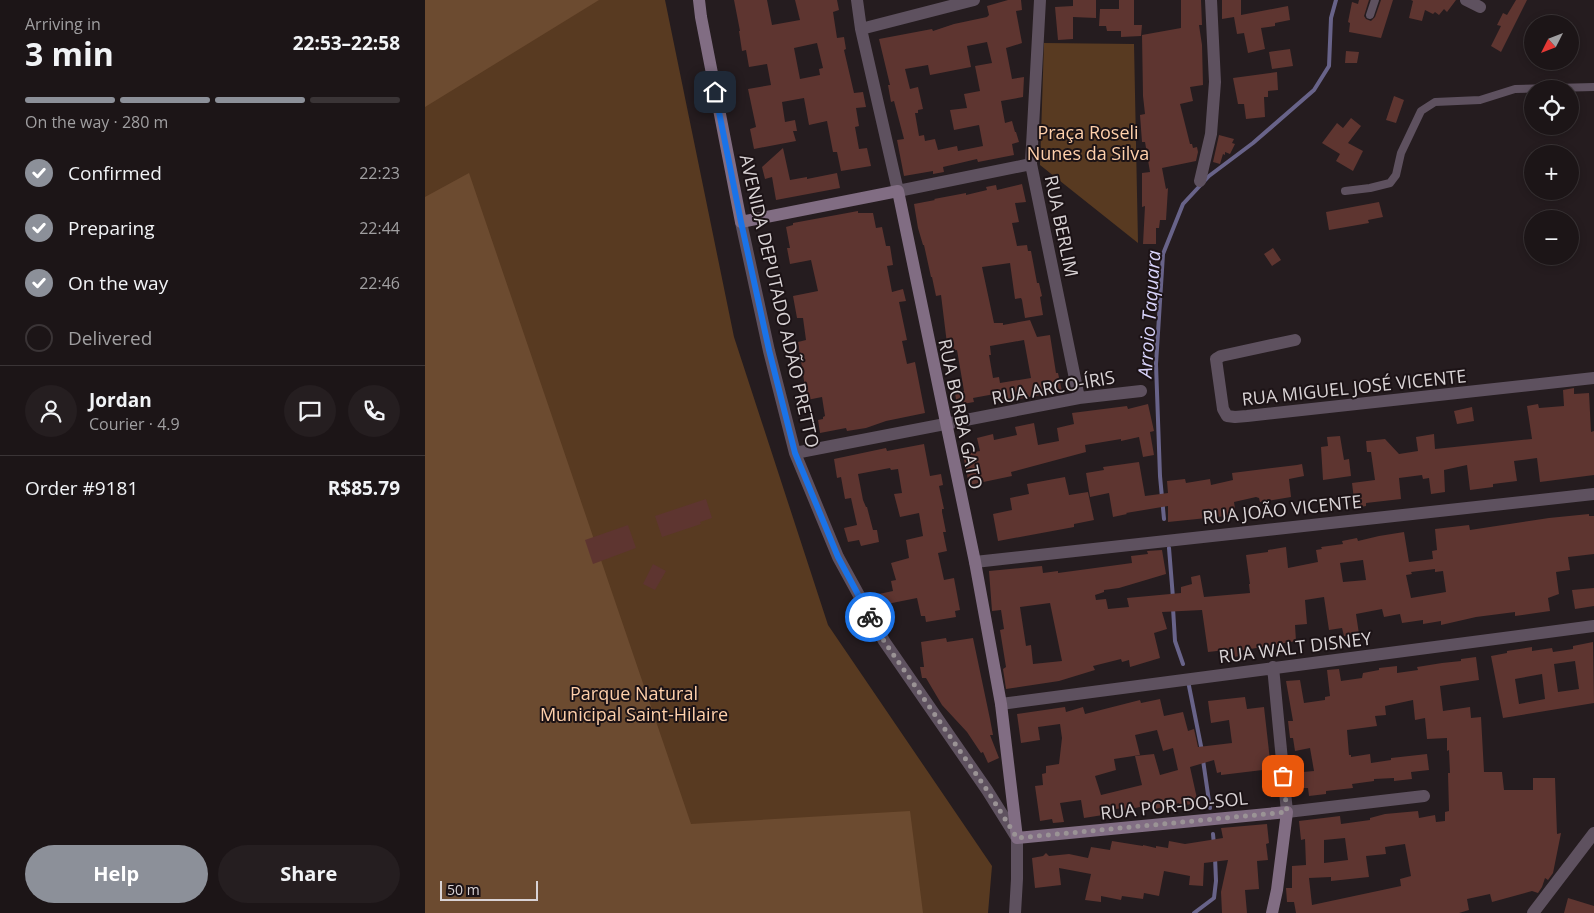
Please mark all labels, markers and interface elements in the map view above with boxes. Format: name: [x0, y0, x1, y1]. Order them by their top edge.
text: Arriving in: [25, 13, 101, 35]
north arrow: [1524, 15, 1579, 70]
map controls: [1524, 15, 1579, 265]
text: 22:53–22:58: [293, 30, 400, 56]
text: 3 min: [25, 32, 114, 75]
pin: [694, 71, 736, 113]
icon: home: [701, 78, 729, 106]
button: locate: [1524, 80, 1579, 135]
text: On the way · 280 m: [25, 111, 168, 133]
park label: Praça Roseli Nunes da Silva: [1027, 120, 1149, 165]
button: +: [1524, 145, 1579, 200]
street label: AVENIDA DEPUTADO ADÃO PRETTO: [735, 152, 825, 450]
icon: check: [25, 159, 53, 187]
text: Confirmed: [68, 160, 162, 186]
text: 22:23: [359, 162, 400, 184]
street label: RUA BERLIM: [1039, 173, 1085, 279]
button: −: [1524, 210, 1579, 265]
icon: check: [25, 214, 53, 242]
text: Preparing: [68, 215, 155, 241]
text: 22:44: [359, 217, 400, 239]
water label: Arroio Taquara: [1131, 249, 1166, 381]
icon: check: [25, 269, 53, 297]
text: On the way: [68, 270, 168, 296]
text: 22:46: [359, 272, 400, 294]
text: Delivered: [68, 325, 152, 351]
street label: RUA BORBA GATO: [933, 337, 989, 491]
street label: RUA MIGUEL JOSÉ VICENTE: [1240, 363, 1468, 411]
street label: RUA ARCO-ÍRIS: [989, 364, 1117, 410]
button: person: [25, 385, 77, 437]
button: chat: [284, 385, 336, 437]
button: phone: [348, 385, 400, 437]
text: Jordan: [89, 387, 152, 413]
text: Courier · 4.9: [89, 413, 180, 435]
text: Order #9181: [25, 475, 138, 501]
text: R$85.79: [328, 475, 400, 501]
street label: RUA JOÃO VICENTE: [1201, 489, 1363, 529]
courier: [845, 592, 895, 642]
icon: bike: [856, 603, 884, 631]
street label: RUA WALT DISNEY: [1217, 626, 1374, 668]
park label: Parque Natural Municipal Saint-Hilaire: [540, 681, 728, 726]
pin: [1262, 755, 1304, 797]
icon: bag: [1269, 762, 1297, 790]
street label: RUA POR-DO-SOL: [1099, 785, 1249, 825]
button: Help: [25, 845, 208, 903]
button: Share: [218, 845, 400, 903]
scale bar: [440, 878, 537, 901]
text: 50 m: [447, 880, 480, 899]

